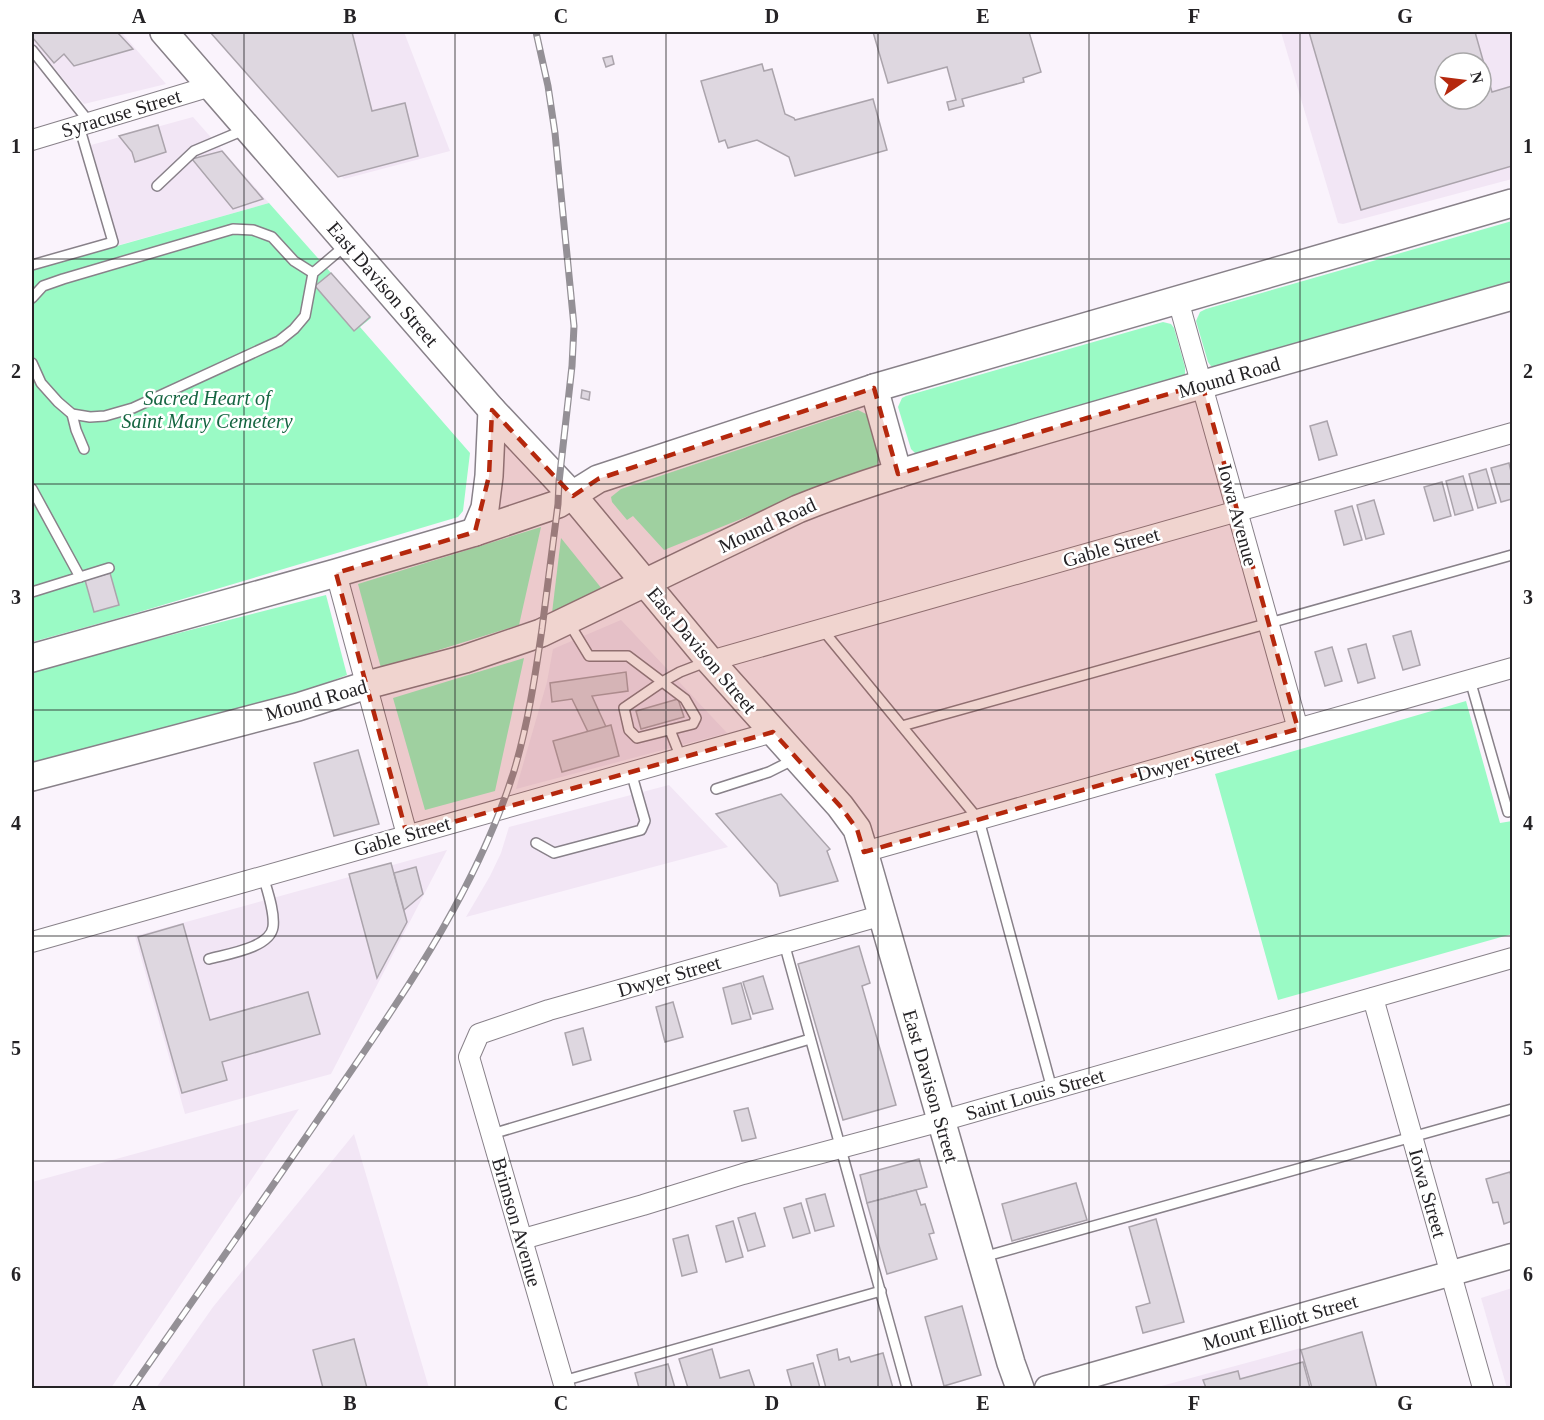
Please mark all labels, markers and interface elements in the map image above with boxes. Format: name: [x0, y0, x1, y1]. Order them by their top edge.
text: A: [132, 5, 147, 27]
text: B: [343, 5, 357, 27]
text: C: [554, 5, 568, 27]
text: D: [765, 5, 779, 27]
text: E: [976, 5, 990, 27]
text: F: [1188, 5, 1200, 27]
text: G: [1397, 5, 1413, 27]
north arrow: [1433, 51, 1493, 111]
text: N: [1467, 70, 1487, 86]
street label: Syracuse Street: [59, 84, 184, 143]
text: 1: [11, 135, 21, 157]
text: 1: [1523, 135, 1533, 157]
street label: East Davison Street: [323, 217, 443, 351]
street label: Mound Road: [1176, 352, 1282, 402]
text: 2: [11, 360, 21, 382]
text: 2: [1523, 360, 1533, 382]
park label: Sacred Heart of Saint Mary Cemetery: [121, 387, 293, 433]
street label: Iowa Avenue: [1214, 462, 1262, 568]
street label: Mound Road: [715, 493, 819, 557]
street label: Gable Street: [1060, 523, 1162, 571]
street label: East Davison Street: [643, 583, 761, 718]
text: 3: [11, 586, 21, 608]
text: 3: [1523, 586, 1533, 608]
street label: Mound Road: [263, 675, 369, 725]
street label: Dwyer Street: [1134, 735, 1243, 786]
text: 4: [11, 812, 21, 834]
street label: Gable Street: [351, 812, 453, 860]
text: 4: [1523, 812, 1533, 834]
street label: Dwyer Street: [615, 951, 724, 1002]
street label: East Davison Street: [899, 1007, 963, 1165]
text: 5: [11, 1037, 21, 1059]
text: 5: [1523, 1037, 1533, 1059]
street label: Saint Louis Street: [963, 1064, 1107, 1124]
street label: Iowa Street: [1405, 1146, 1451, 1240]
street label: Brimson Avenue: [488, 1155, 546, 1289]
text: 6: [11, 1263, 21, 1285]
text: 6: [1523, 1263, 1533, 1285]
street label: Mount Elliott Street: [1200, 1289, 1360, 1355]
text: A: [132, 1392, 147, 1414]
text: B: [343, 1392, 357, 1414]
text: C: [554, 1392, 568, 1414]
text: D: [765, 1392, 779, 1414]
text: E: [976, 1392, 990, 1414]
text: F: [1188, 1392, 1200, 1414]
text: G: [1397, 1392, 1413, 1414]

